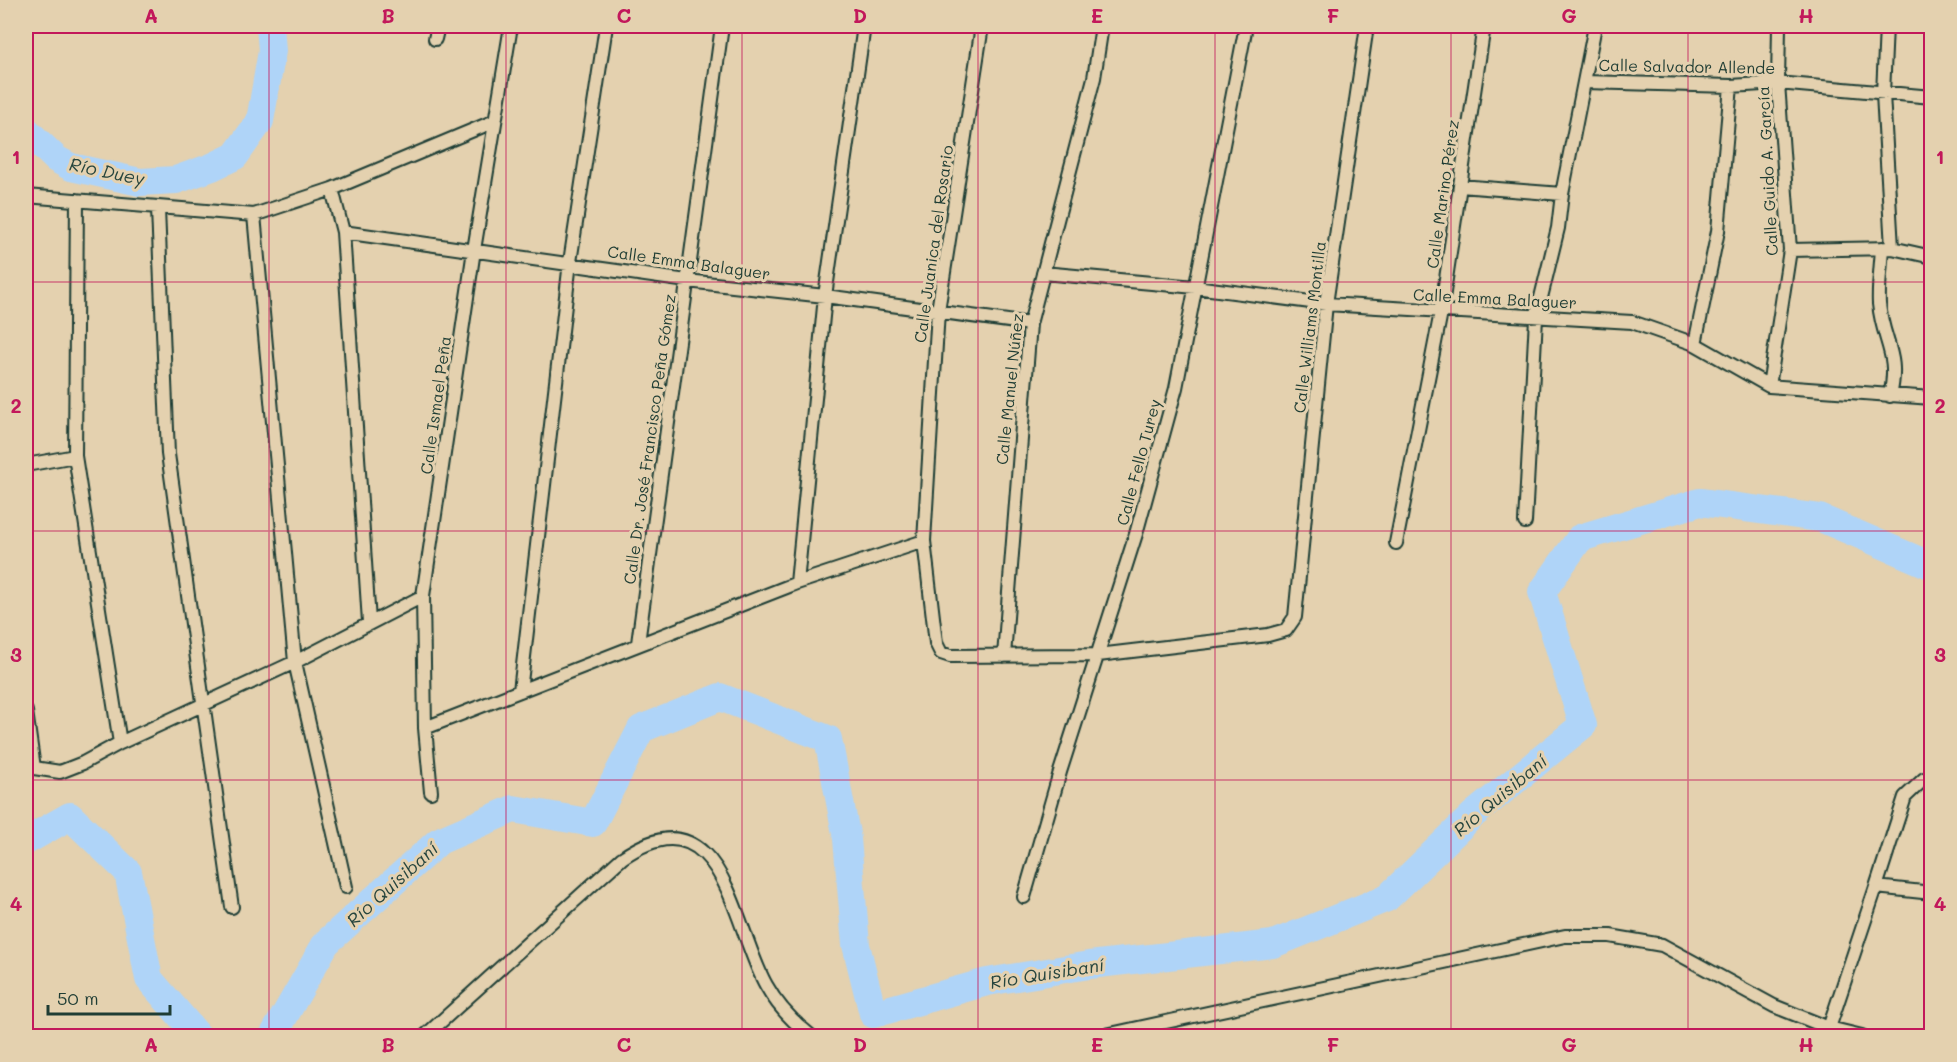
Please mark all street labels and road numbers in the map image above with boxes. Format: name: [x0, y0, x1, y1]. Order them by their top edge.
street label: Calle Salvador Allende: [1599, 54, 1775, 78]
street label: Calle Guido A. García: [1752, 86, 1782, 256]
street label: Calle Marino Pérez: [1421, 118, 1463, 270]
street label: Calle Juanica del Rosario: [909, 144, 957, 344]
street label: Calle Emma Balaguer: [606, 240, 772, 284]
street label: Calle Williams Montilla: [1288, 240, 1330, 414]
street label: Calle Emma Balaguer: [1413, 283, 1577, 313]
street label: Calle Dr. José Francisco Peña Gómez: [618, 292, 680, 585]
street label: Calle Manuel Núñez: [991, 312, 1027, 466]
street label: Calle Ismael Peña: [415, 334, 455, 476]
street label: Calle Fello Turey: [1111, 397, 1165, 527]

